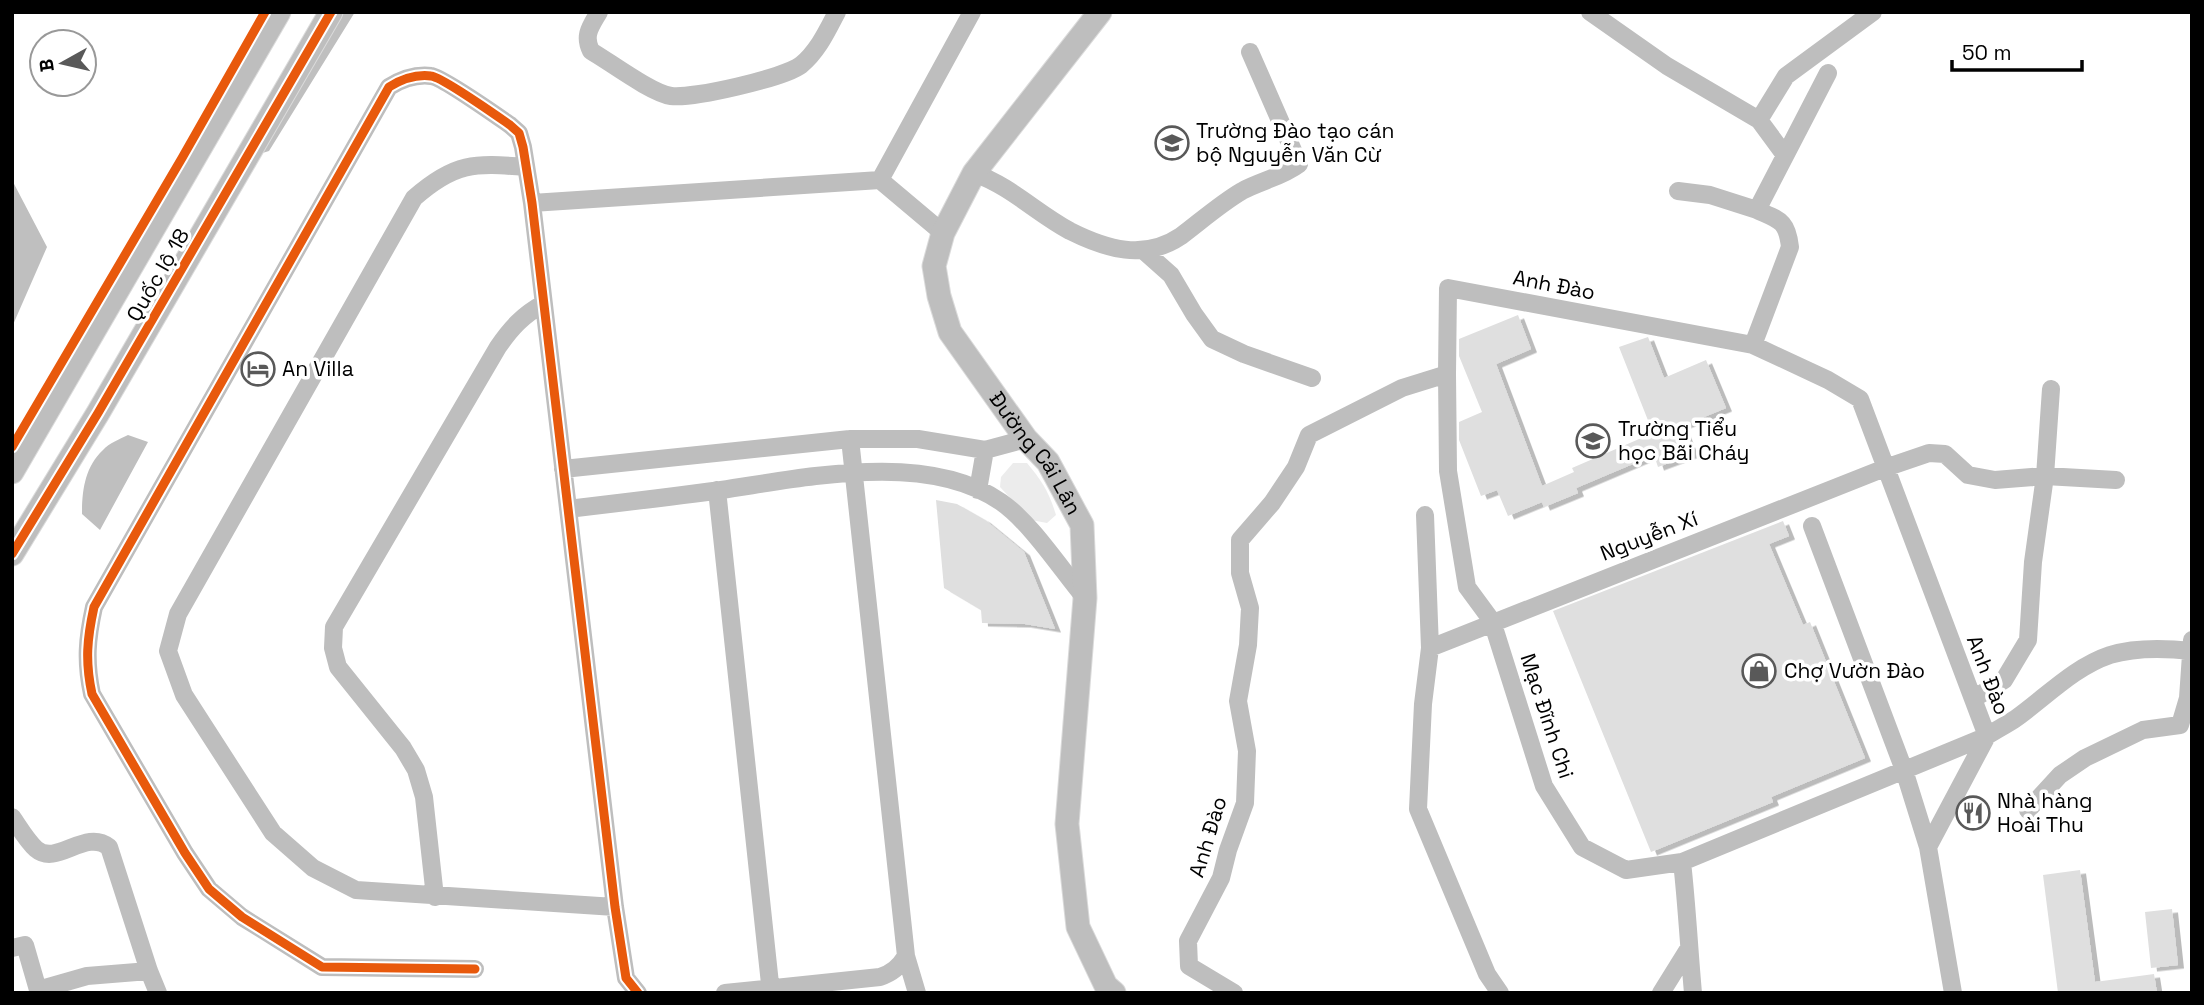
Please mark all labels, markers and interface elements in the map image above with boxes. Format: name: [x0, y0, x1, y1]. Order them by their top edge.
north arrow: [28, 28, 98, 98]
scale bar: [1952, 28, 2082, 72]
text: 50 m: [1962, 39, 2012, 66]
text: B: [33, 57, 60, 73]
place label: Trường Đào tạo cán bộ Nguyễn Văn Cừ: [1196, 117, 1394, 168]
school or university icon: Trường Đào tạo cán bộ Nguyễn Văn Cừ: [1153, 124, 1191, 162]
street label: Quốc lộ 18: [120, 223, 195, 326]
street label: Anh Đào: [1511, 263, 1597, 306]
hotel icon: An Villa: [239, 350, 277, 388]
place label: An Villa: [282, 355, 354, 382]
street label: Đường Cái Lân: [984, 386, 1088, 519]
place label: Trường Tiểu học Bãi Cháy: [1618, 415, 1749, 466]
school or university icon: Trường Tiểu học Bãi Cháy: [1574, 422, 1612, 460]
street label: Nguyễn Xí: [1596, 504, 1702, 566]
street label: Anh Đào: [1961, 631, 2016, 718]
street label: Mạc Đĩnh Chi: [1515, 650, 1580, 782]
shop icon: Chợ Vườn Đào: [1740, 652, 1778, 690]
place label: Chợ Vườn Đào: [1784, 657, 1925, 684]
place label: Nhà hàng Hoài Thu: [1997, 787, 2093, 838]
street label: Anh Đào: [1182, 793, 1233, 881]
restaurant icon: Nhà hàng Hoài Thu: [1954, 794, 1992, 832]

